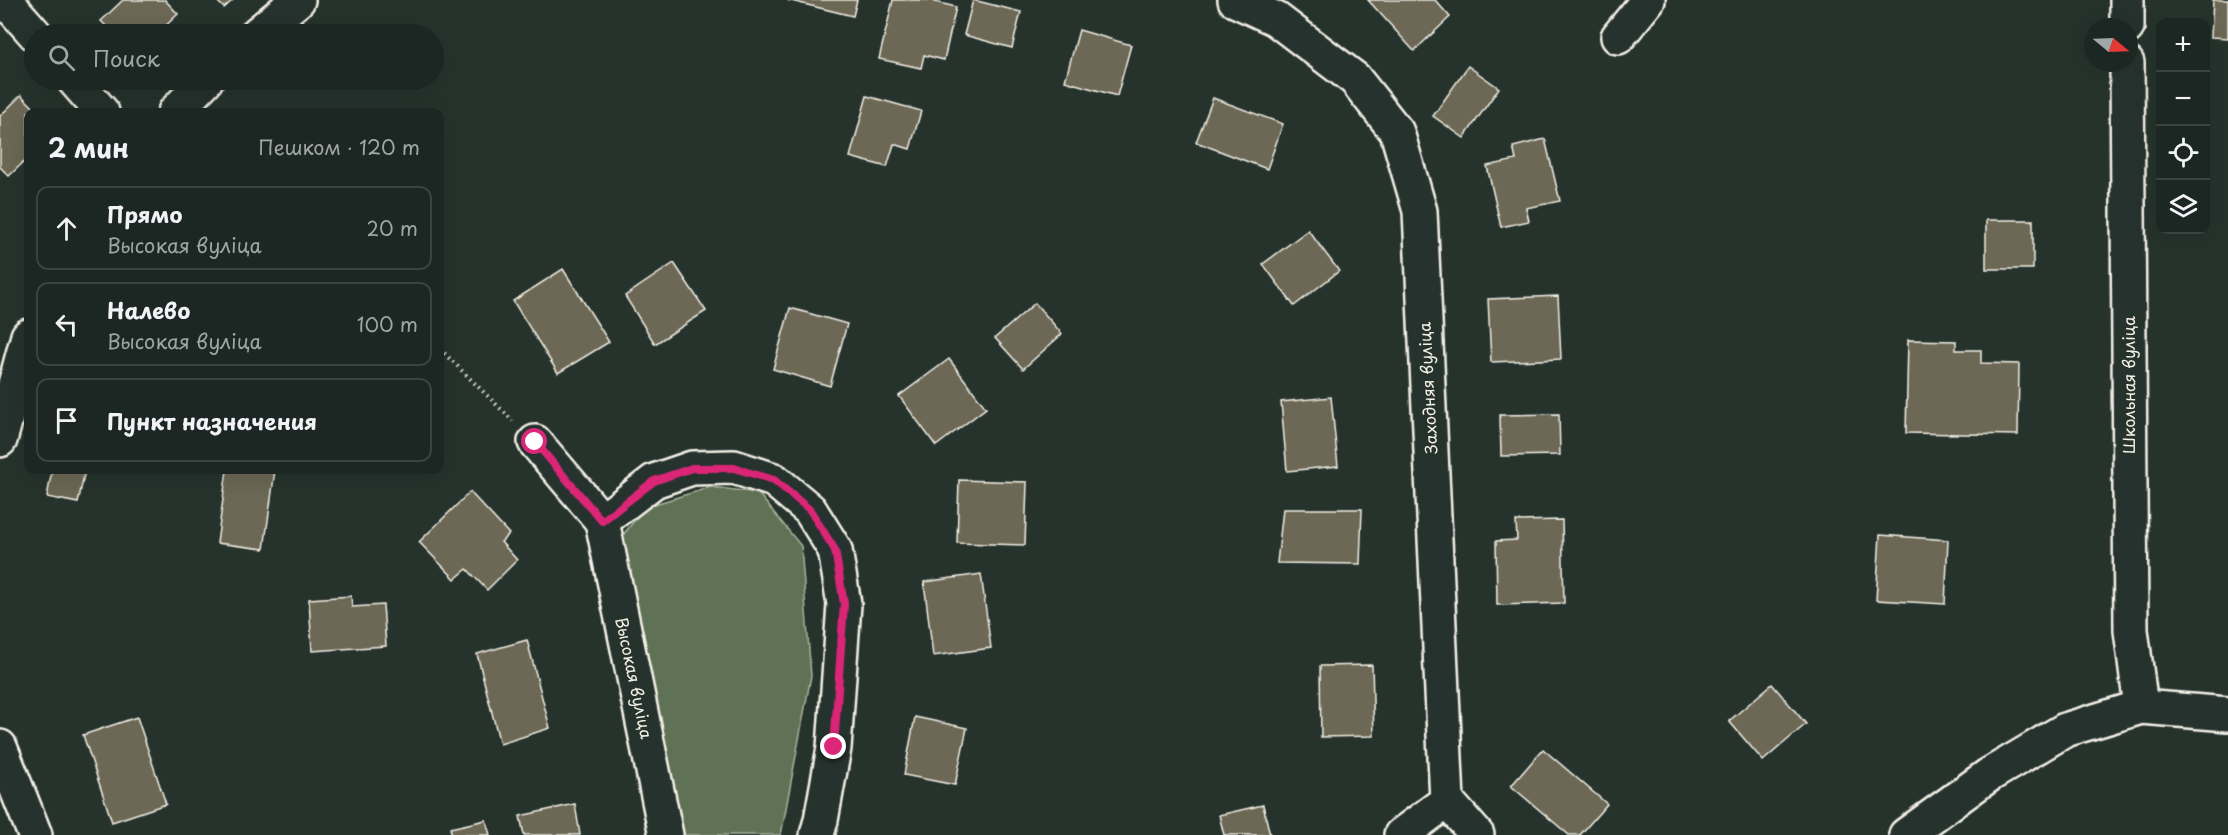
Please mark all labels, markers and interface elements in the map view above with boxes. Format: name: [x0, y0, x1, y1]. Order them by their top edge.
north arrow: [2084, 18, 2138, 72]
map controls: [2156, 18, 2210, 234]
button: +: [2156, 18, 2210, 72]
search box: [24, 24, 444, 90]
icon: search: [45, 41, 78, 74]
text: Поиск: [93, 41, 160, 74]
button: −: [2156, 72, 2210, 126]
button: locate: [2156, 126, 2210, 180]
text: 2 мин: [48, 128, 129, 167]
text: Пешком · 120 m: [258, 132, 420, 162]
button: layers: [2156, 180, 2210, 234]
text: Прямо: [107, 197, 182, 230]
icon: ahead: [50, 212, 83, 245]
text: 20 m: [366, 213, 418, 243]
text: Высокая вуліца: [107, 230, 262, 260]
text: Налево: [107, 293, 190, 326]
icon: left: [50, 308, 83, 341]
text: 100 m: [357, 309, 418, 339]
street label: Школьная вуліца: [2116, 316, 2140, 454]
street label: Заходняя вуліца: [1412, 321, 1442, 455]
text: Высокая вуліца: [107, 326, 262, 356]
icon: arrive: [50, 404, 83, 437]
text: Пункт назначения: [107, 404, 317, 437]
route start: [521, 428, 547, 454]
street label: Высокая вуліца: [610, 615, 660, 741]
route end: [820, 733, 846, 759]

